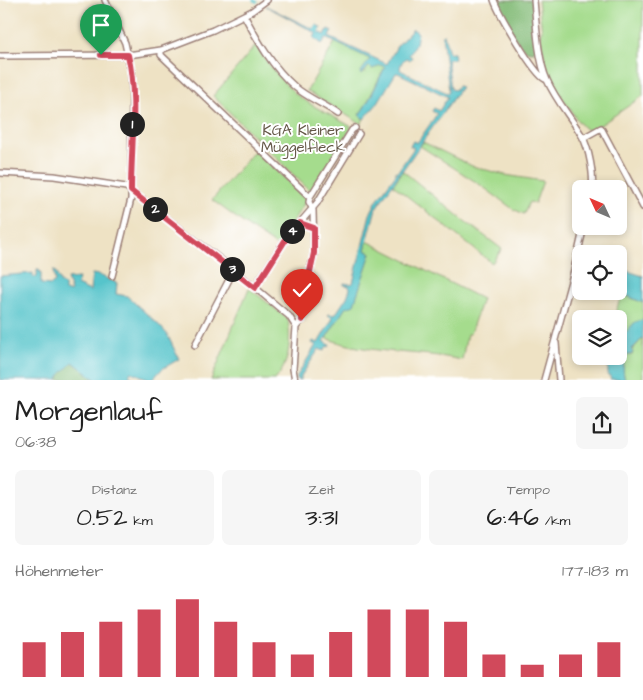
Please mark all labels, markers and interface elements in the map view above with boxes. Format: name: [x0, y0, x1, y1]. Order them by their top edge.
pin: [80, 4, 122, 55]
icon: arrive: [87, 11, 115, 39]
pin: 1: [120, 112, 144, 136]
text: 1: [132, 114, 133, 134]
park label: KGA Kleiner Müggelfleck: [261, 120, 345, 159]
north arrow: [572, 180, 628, 235]
map controls: [572, 180, 627, 365]
pin: 2: [142, 196, 168, 222]
text: 2: [151, 199, 160, 219]
pin: 4: [280, 218, 304, 244]
text: 4: [288, 221, 297, 241]
button: locate: [572, 245, 627, 300]
pin: 3: [220, 256, 244, 282]
text: 3: [229, 259, 236, 279]
pin: [281, 269, 323, 320]
icon: check: [288, 276, 316, 304]
button: layers: [572, 310, 627, 365]
text: Morgenlauf: [15, 392, 162, 431]
button: share: [576, 397, 628, 449]
text: 06:38: [15, 431, 56, 453]
text: Distanz: [92, 480, 137, 500]
text: Zeit: [308, 480, 335, 500]
text: Tempo: [507, 480, 550, 500]
text: 0.52: [76, 500, 128, 535]
text: 3:31: [305, 500, 338, 535]
text: 6:46: [486, 500, 539, 535]
text: km: [128, 511, 153, 531]
text: /km: [539, 511, 571, 531]
text: Höhenmeter: [15, 560, 103, 582]
text: 177–183 m: [562, 560, 628, 582]

